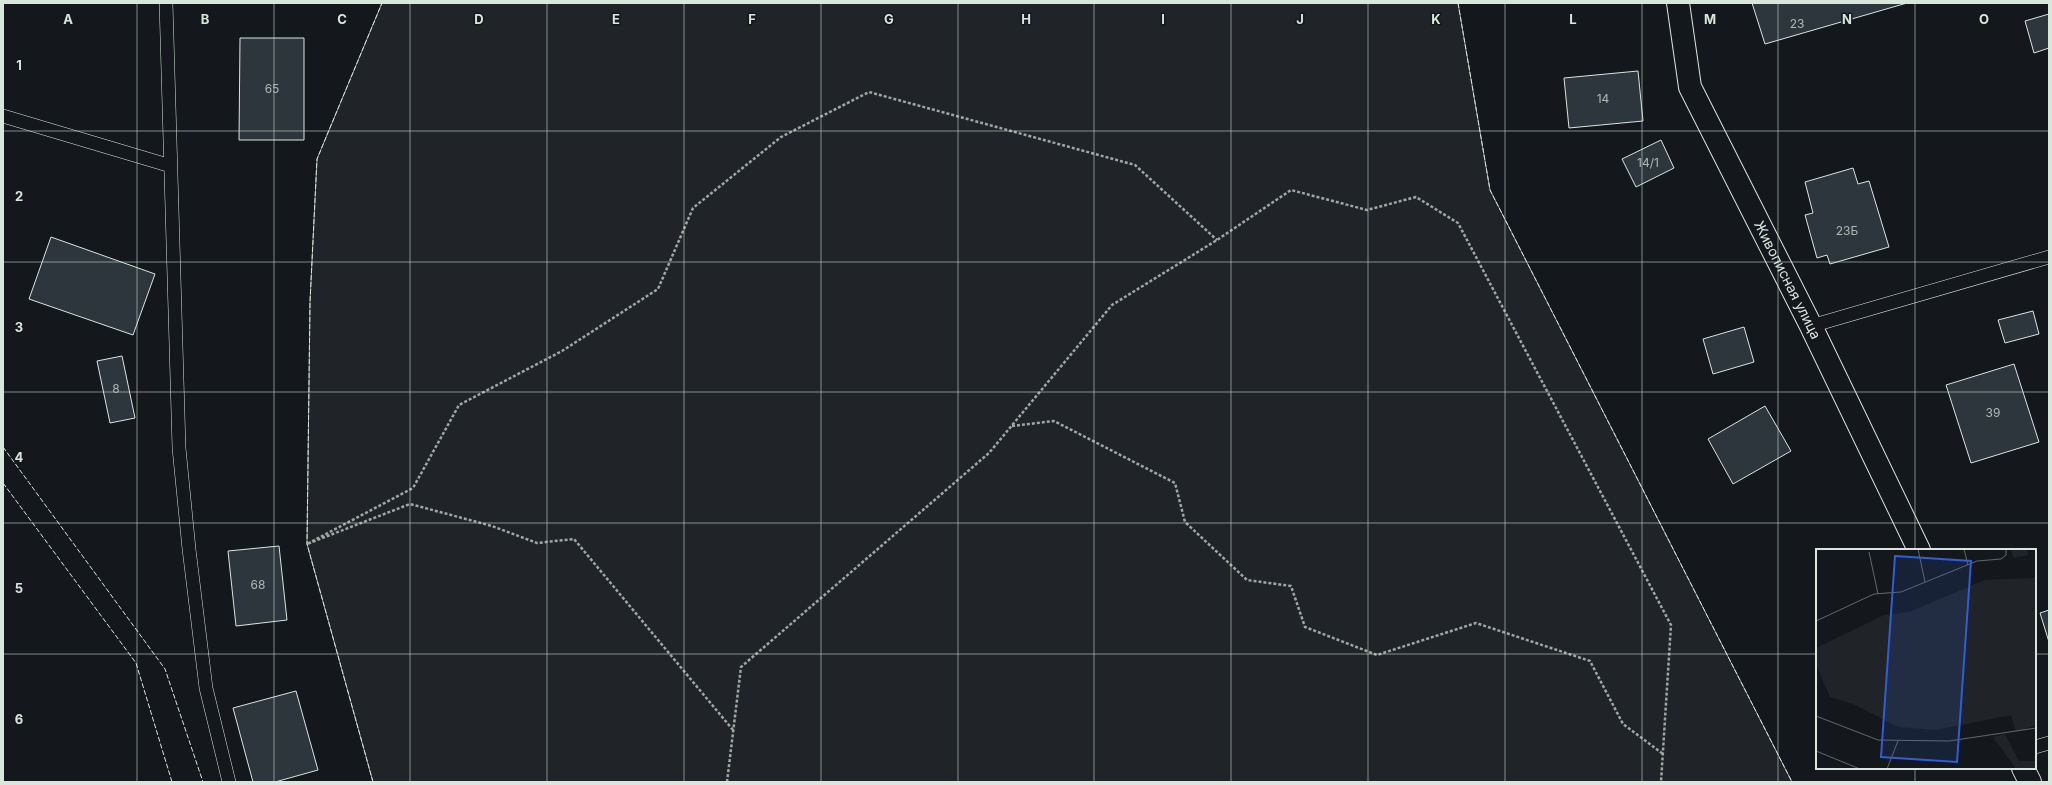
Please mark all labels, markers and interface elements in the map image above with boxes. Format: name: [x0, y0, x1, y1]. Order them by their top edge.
text: A: [63, 11, 73, 27]
text: B: [201, 11, 210, 27]
text: C: [337, 11, 347, 27]
text: D: [474, 11, 484, 27]
text: E: [612, 11, 620, 27]
text: F: [748, 11, 756, 27]
text: G: [884, 11, 894, 27]
text: H: [1021, 11, 1031, 27]
text: I: [1161, 11, 1165, 27]
text: J: [1296, 11, 1304, 27]
text: K: [1431, 11, 1441, 27]
text: L: [1569, 11, 1577, 27]
text: M: [1704, 11, 1716, 27]
text: N: [1842, 11, 1852, 27]
text: O: [1979, 11, 1989, 27]
house number: 23: [1790, 16, 1804, 31]
text: 1: [16, 57, 22, 73]
house number: 65: [265, 81, 279, 96]
house number: 14: [1597, 91, 1610, 106]
house number: 14/1: [1637, 155, 1659, 170]
text: 2: [15, 188, 23, 204]
street label: Живописная улица: [1751, 218, 1825, 342]
house number: 23Б: [1836, 223, 1858, 238]
text: 3: [15, 319, 23, 335]
house number: 8: [112, 381, 120, 396]
house number: 39: [1986, 405, 2000, 420]
text: 4: [15, 449, 24, 465]
inset map: [1816, 549, 2036, 769]
house number: 68: [251, 577, 265, 592]
text: 5: [15, 580, 23, 596]
text: 6: [15, 711, 23, 727]

